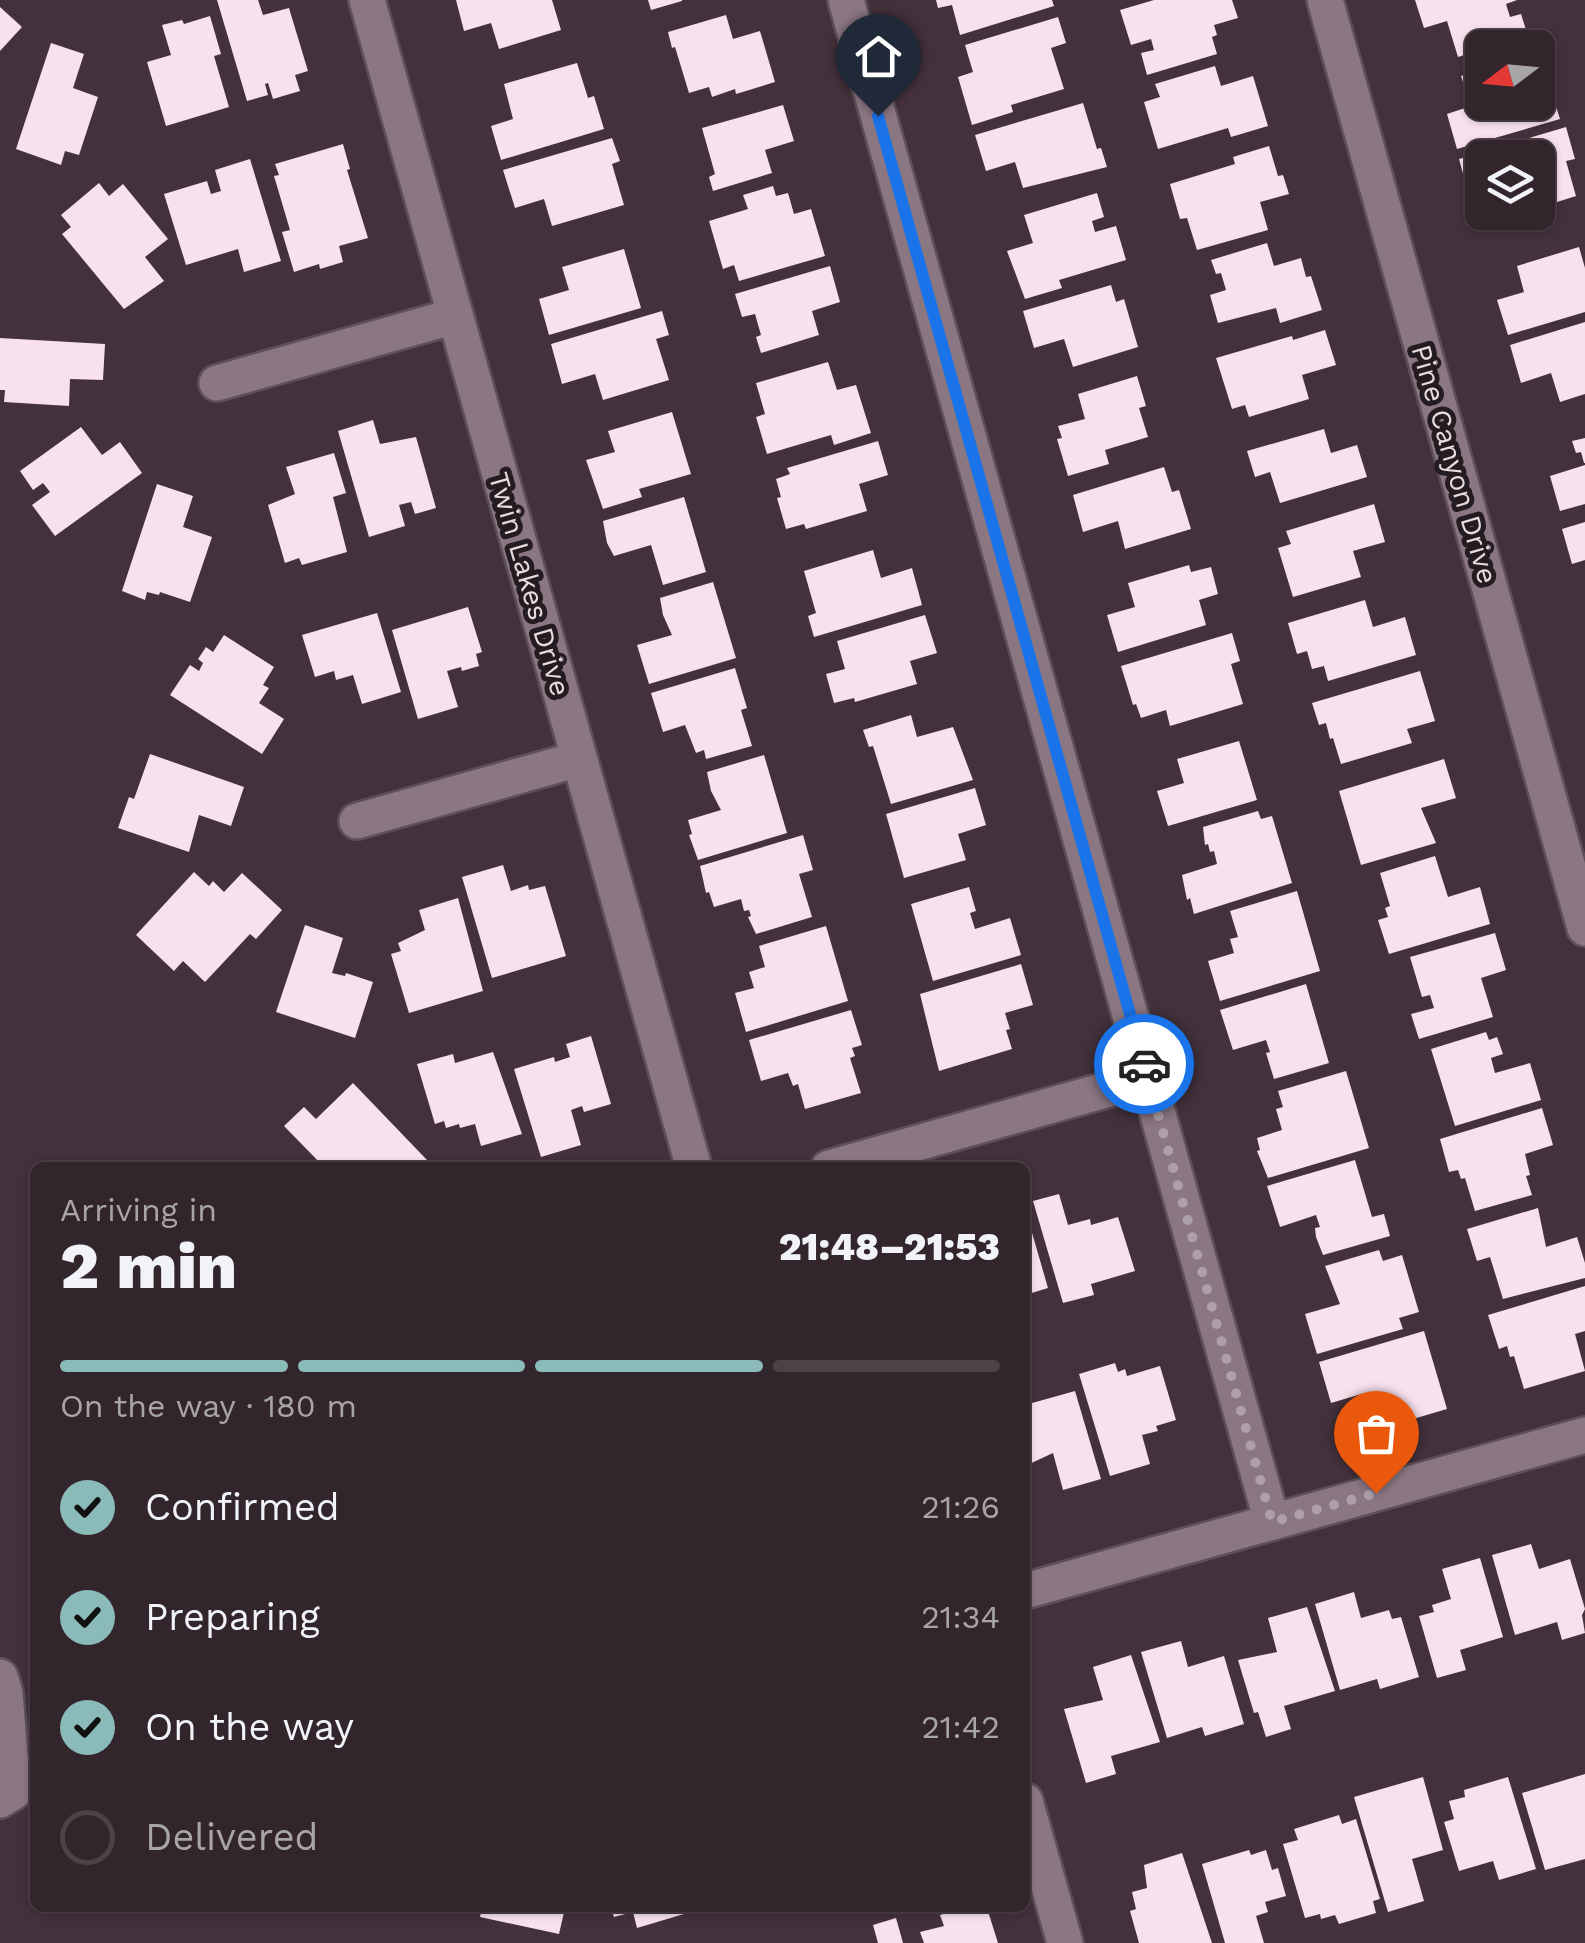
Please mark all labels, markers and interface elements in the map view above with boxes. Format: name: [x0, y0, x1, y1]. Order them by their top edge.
pin: [836, 14, 921, 117]
icon: home: [851, 29, 906, 84]
north arrow: [1465, 30, 1555, 120]
map controls: [1465, 30, 1555, 230]
button: layers: [1465, 140, 1555, 230]
street label: Pine Canyon Drive: [1405, 341, 1504, 588]
street label: Twin Lakes Drive: [482, 469, 577, 700]
courier: [1094, 1014, 1194, 1114]
icon: car: [1117, 1037, 1172, 1092]
text: Arriving in: [60, 1191, 217, 1229]
text: 21:48–21:53: [779, 1225, 1000, 1269]
text: 2 min: [60, 1228, 237, 1304]
text: On the way · 180 m: [60, 1387, 357, 1425]
pin: [1334, 1391, 1419, 1494]
icon: bag: [1349, 1406, 1404, 1461]
icon: check: [60, 1480, 115, 1535]
text: Confirmed: [145, 1485, 340, 1529]
text: 21:26: [921, 1488, 1000, 1526]
icon: check: [60, 1590, 115, 1645]
text: Preparing: [145, 1595, 320, 1639]
text: 21:34: [921, 1598, 1000, 1636]
icon: check: [60, 1700, 115, 1755]
text: On the way: [145, 1705, 354, 1749]
text: 21:42: [921, 1708, 1000, 1746]
text: Delivered: [145, 1815, 318, 1859]

